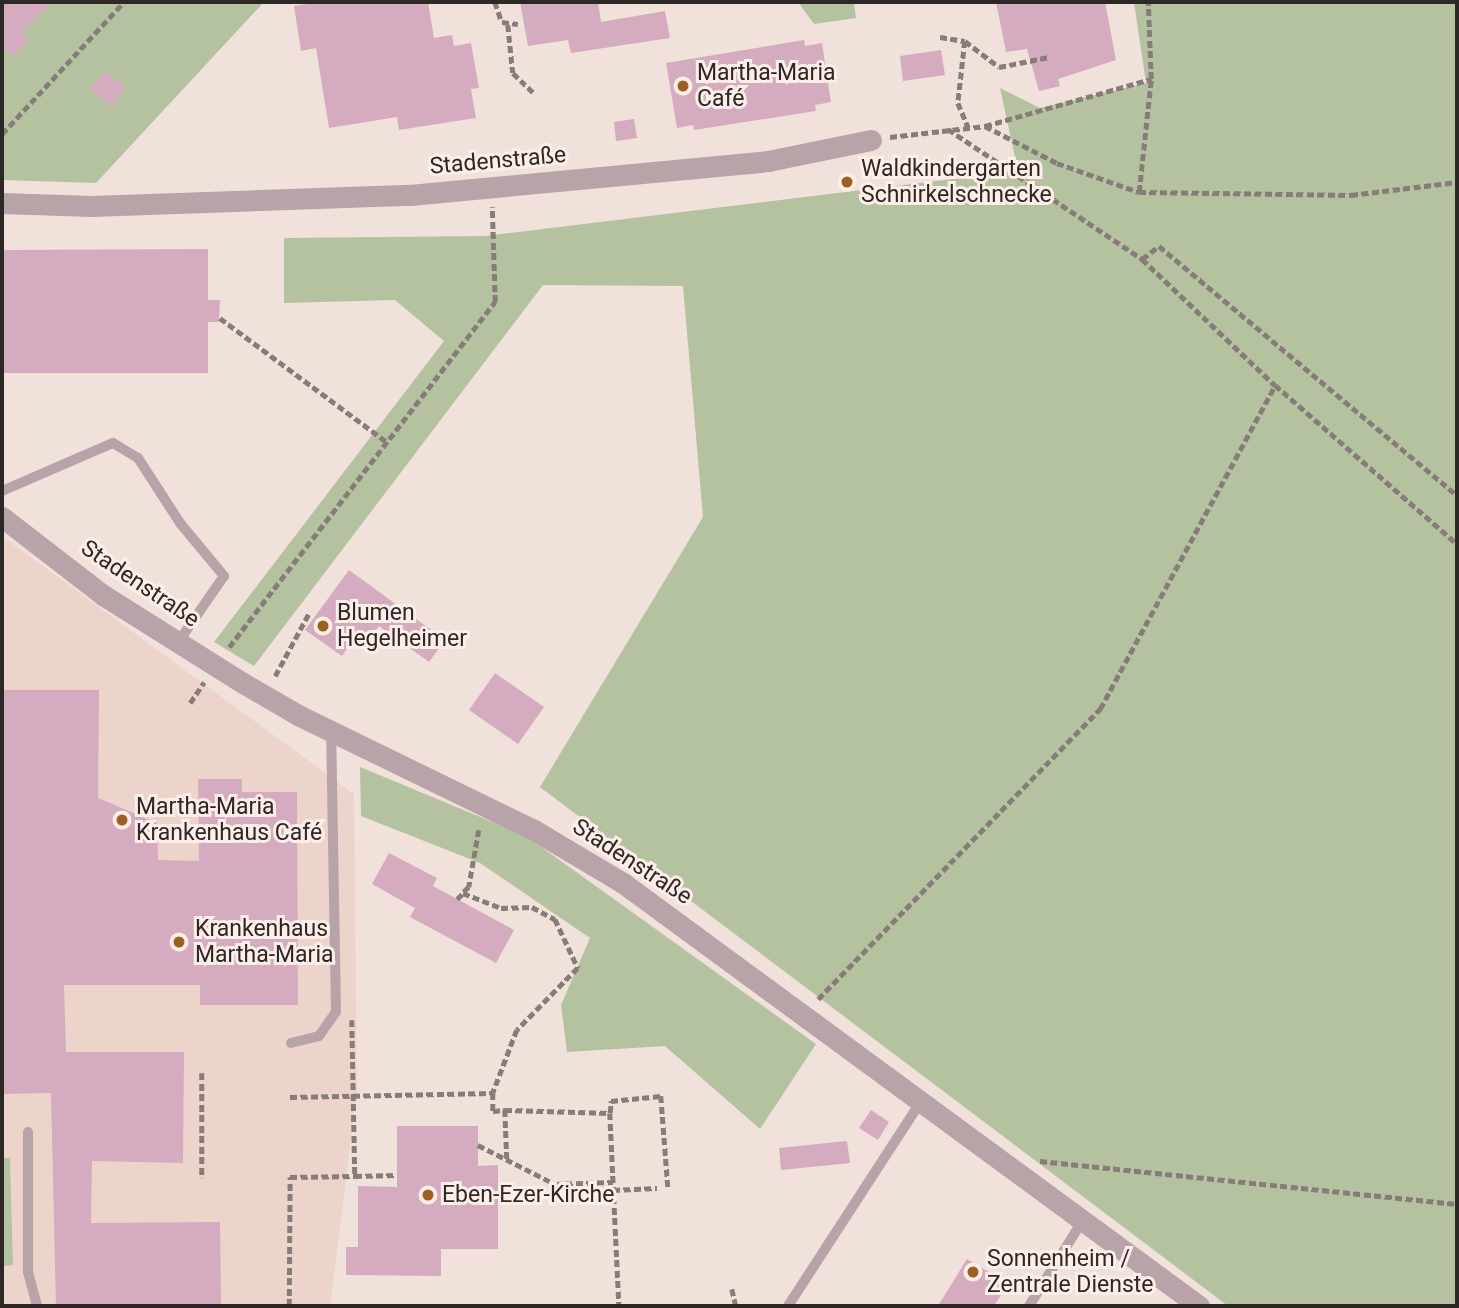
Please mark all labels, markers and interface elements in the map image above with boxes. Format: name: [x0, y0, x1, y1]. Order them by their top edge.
place label: Martha-Maria Café: [697, 59, 835, 113]
marker: Martha-Maria Café: [675, 78, 691, 94]
street label: Stadenstraße: [429, 141, 567, 181]
place label: Waldkindergarten Schnirkelschnecke: [861, 155, 1052, 209]
marker: Waldkindergarten Schnirkelschnecke: [839, 174, 855, 190]
street label: Stadenstraße: [76, 534, 204, 634]
place label: Blumen Hegelheimer: [337, 599, 467, 653]
marker: Blumen Hegelheimer: [315, 618, 331, 634]
place label: Martha-Maria Krankenhaus Café: [136, 793, 322, 847]
marker: Martha-Maria Krankenhaus Café: [114, 812, 130, 828]
street label: Stadenstraße: [567, 813, 697, 911]
place label: Krankenhaus Martha-Maria: [195, 915, 333, 969]
marker: Krankenhaus Martha-Maria: [169, 932, 189, 952]
place label: Eben-Ezer-Kirche: [442, 1181, 614, 1209]
marker: Eben-Ezer-Kirche: [420, 1187, 436, 1203]
place label: Sonnenheim / Zentrale Dienste: [987, 1245, 1153, 1299]
marker: Sonnenheim / Zentrale Dienste: [965, 1264, 981, 1280]

